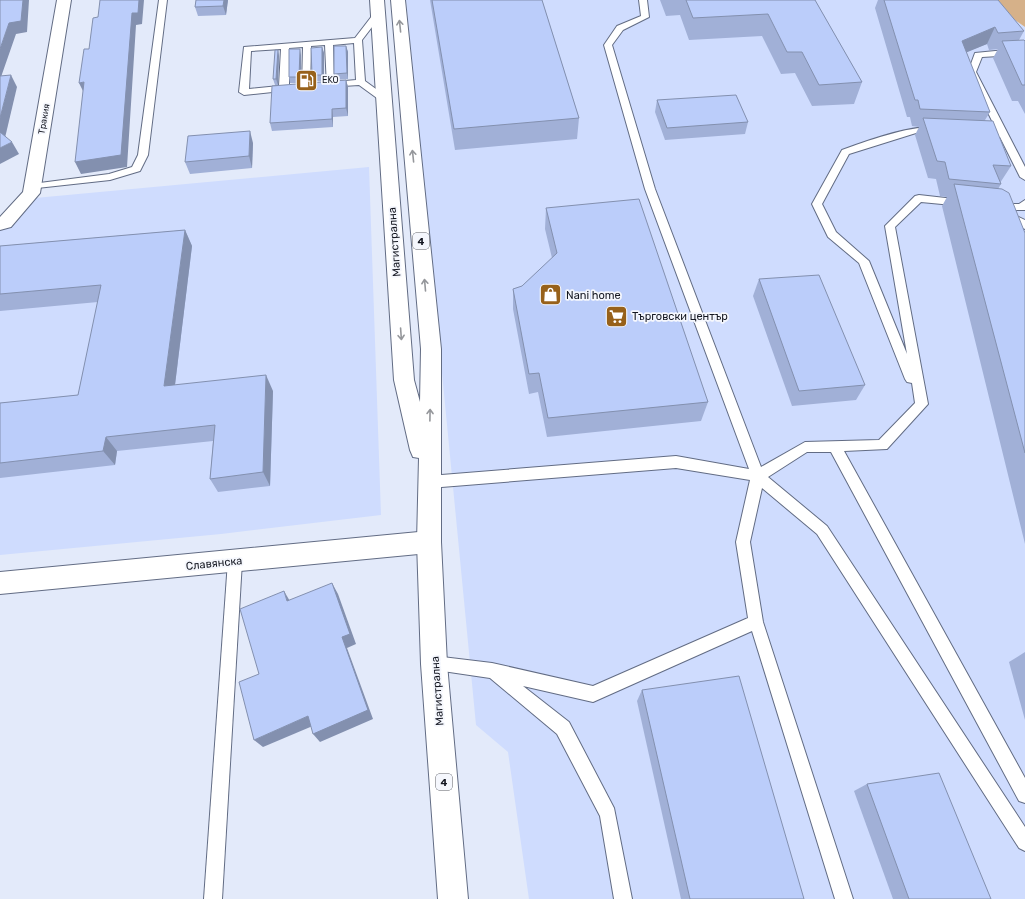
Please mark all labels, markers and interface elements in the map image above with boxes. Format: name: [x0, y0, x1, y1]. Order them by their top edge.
one-way arrow: [397, 20, 404, 33]
fuel station icon: EKO: [293, 67, 319, 93]
place label: EKO: [322, 75, 339, 85]
street label: Тракия: [36, 103, 52, 135]
one-way arrow: [410, 150, 417, 163]
street label: Магистрална: [386, 207, 403, 277]
road number: 4: [413, 233, 429, 249]
one-way arrow: [421, 279, 429, 292]
shop icon: Nani home: [538, 282, 564, 308]
place label: Nani home: [566, 289, 621, 302]
supermarket icon: Търговски център: [603, 303, 629, 329]
place label: Търговски център: [632, 310, 728, 323]
one-way arrow: [397, 327, 404, 340]
one-way arrow: [426, 409, 434, 422]
street label: Славянска: [185, 554, 243, 573]
street label: Магистрална: [429, 656, 446, 726]
road number: 4: [436, 774, 452, 790]

